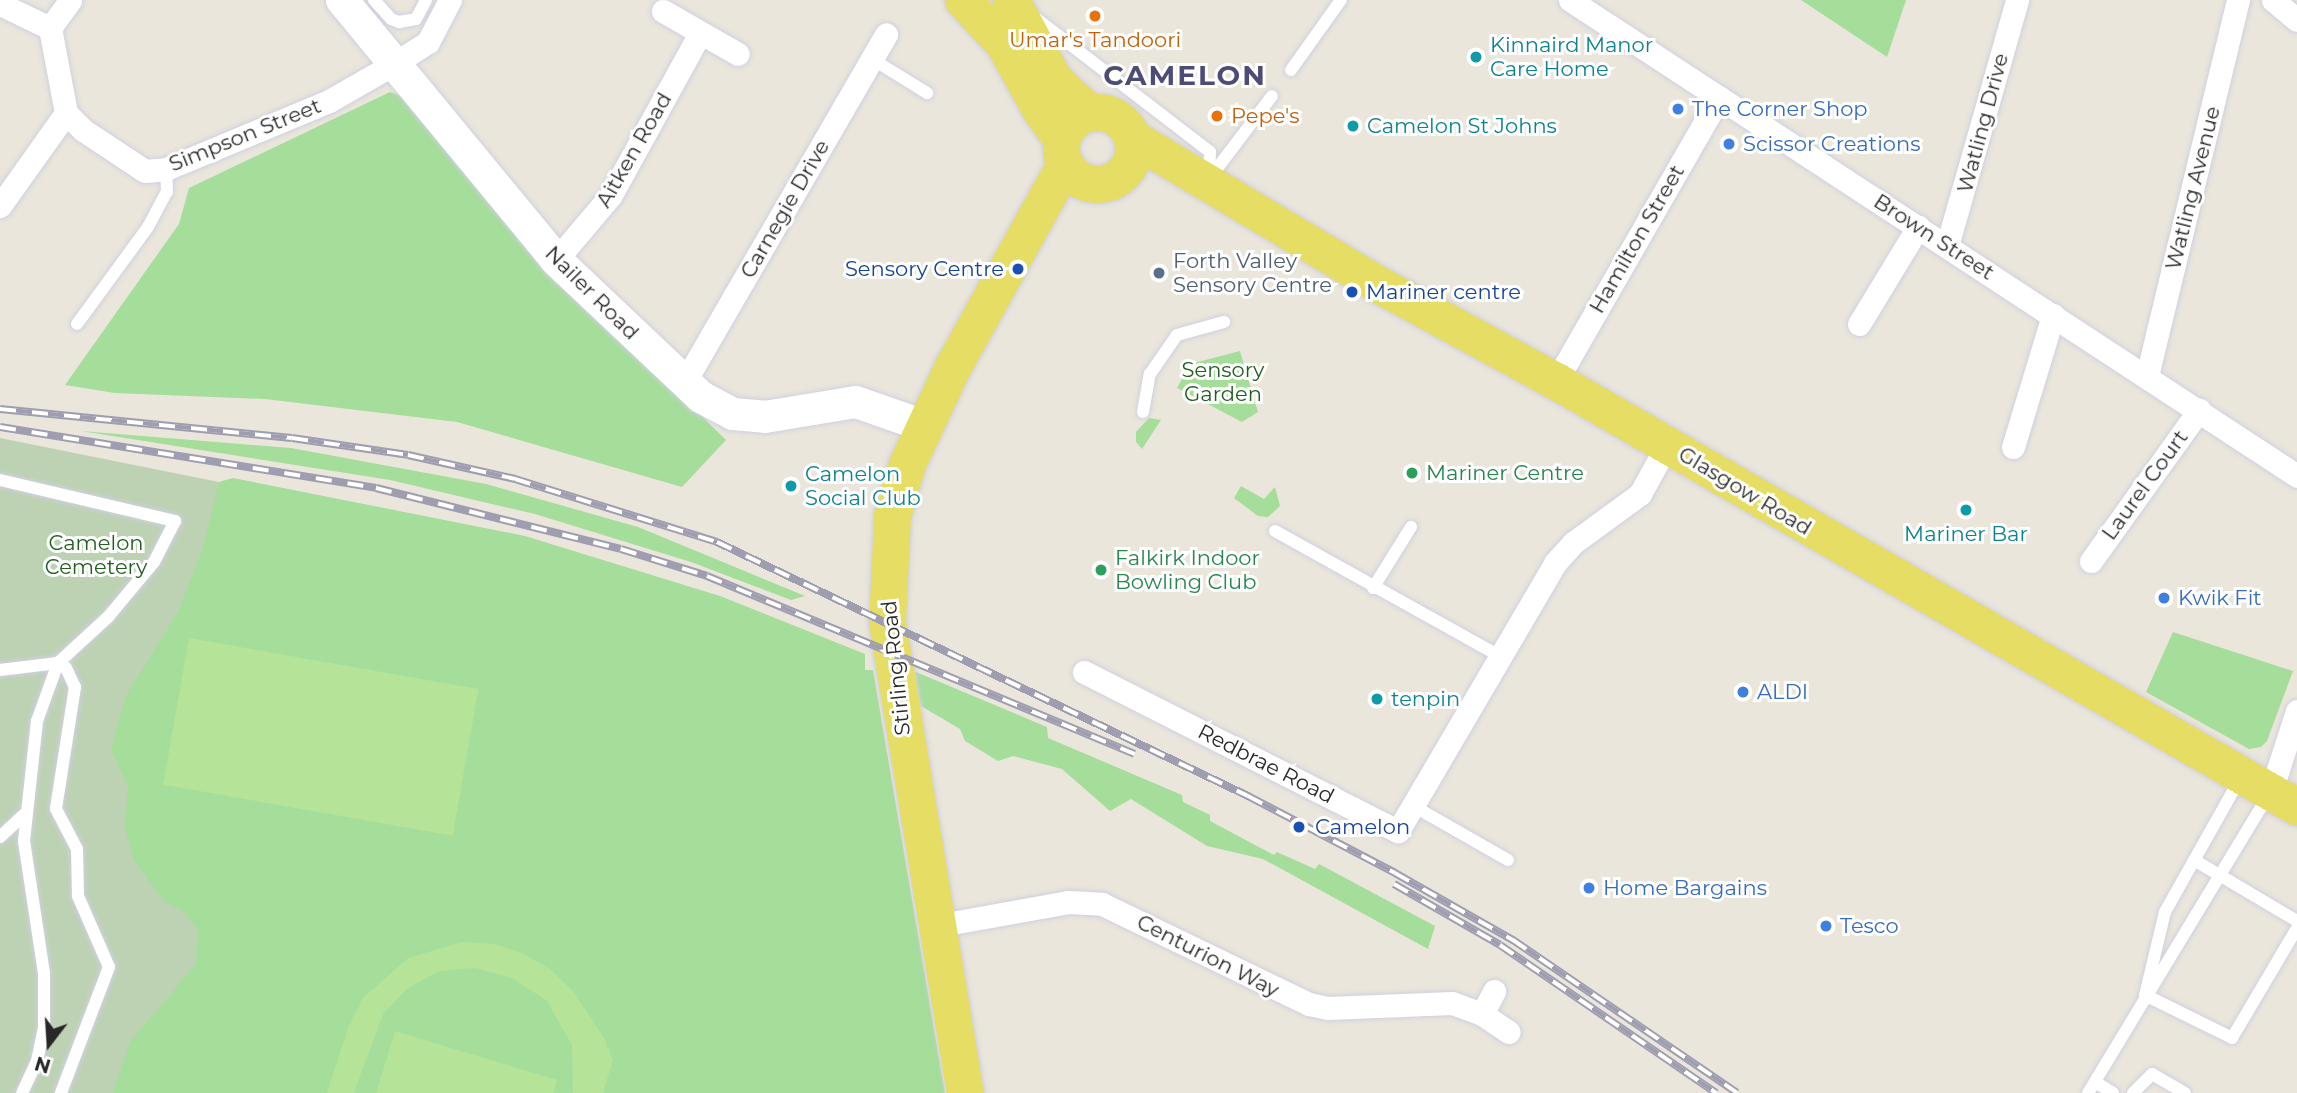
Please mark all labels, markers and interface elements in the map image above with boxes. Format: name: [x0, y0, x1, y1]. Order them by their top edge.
marker: Umar's Tandoori: [1087, 8, 1103, 24]
place label: Umar's Tandoori: [1009, 27, 1181, 53]
place label: Kinnaird Manor Care Home: [1490, 32, 1653, 82]
marker: Kinnaird Manor Care Home: [1468, 49, 1484, 65]
street label: Watling Drive: [1952, 50, 2014, 196]
district label: CAMELON: [1104, 58, 1266, 92]
street label: Aitken Road: [591, 88, 677, 212]
street label: Simpson Street: [165, 93, 325, 177]
place label: The Corner Shop: [1692, 96, 1868, 122]
marker: The Corner Shop: [1670, 101, 1686, 117]
place label: Pepe's: [1231, 103, 1299, 129]
street label: Watling Avenue: [2160, 104, 2226, 272]
marker: Pepe's: [1209, 108, 1225, 124]
place label: Camelon St Johns: [1367, 113, 1557, 139]
marker: Camelon St Johns: [1345, 118, 1361, 134]
place label: Scissor Creations: [1743, 131, 1920, 157]
street label: Carnegie Drive: [735, 135, 835, 283]
marker: Scissor Creations: [1721, 136, 1737, 152]
street label: Hamilton Street: [1584, 160, 1690, 318]
street label: Brown Street: [1869, 189, 1999, 285]
street label: Nailer Road: [540, 241, 644, 345]
place label: Forth Valley Sensory Centre: [1173, 248, 1332, 298]
place label: Sensory Centre: [845, 256, 1004, 282]
marker: Sensory Centre: [1010, 261, 1026, 277]
marker: Forth Valley Sensory Centre: [1151, 265, 1167, 281]
place label: Mariner centre: [1366, 279, 1521, 305]
marker: Mariner centre: [1344, 284, 1360, 300]
park label: Sensory Garden: [1182, 357, 1264, 407]
street label: Laurel Court: [2097, 425, 2193, 545]
street label: Glasgow Road: [1674, 441, 1816, 541]
place label: Mariner Centre: [1426, 460, 1584, 486]
place label: Camelon Social Club: [805, 461, 921, 511]
marker: Mariner Centre: [1404, 465, 1420, 481]
marker: Camelon Social Club: [783, 478, 799, 494]
marker: Mariner Bar: [1958, 502, 1974, 518]
place label: Mariner Bar: [1904, 521, 2028, 547]
park label: Camelon Cemetery: [45, 530, 147, 580]
place label: Falkirk Indoor Bowling Club: [1115, 545, 1260, 595]
marker: Falkirk Indoor Bowling Club: [1093, 562, 1109, 578]
place label: Kwik Fit: [2178, 585, 2262, 611]
marker: Kwik Fit: [2156, 590, 2172, 606]
street label: Stirling Road: [876, 599, 916, 737]
place label: ALDI: [1757, 679, 1808, 705]
marker: ALDI: [1735, 684, 1751, 700]
place label: tenpin: [1391, 686, 1460, 712]
marker: tenpin: [1369, 691, 1385, 707]
street label: Redbrae Road: [1194, 719, 1338, 809]
place label: Camelon: [1315, 814, 1410, 840]
marker: Camelon: [1289, 817, 1309, 837]
place label: Home Bargains: [1603, 875, 1767, 901]
marker: Home Bargains: [1581, 880, 1597, 896]
street label: Centurion Way: [1133, 909, 1283, 1003]
place label: Tesco: [1840, 913, 1899, 939]
marker: Tesco: [1818, 918, 1834, 934]
north arrow: [14, 1009, 84, 1079]
text: N: [32, 1051, 53, 1078]

